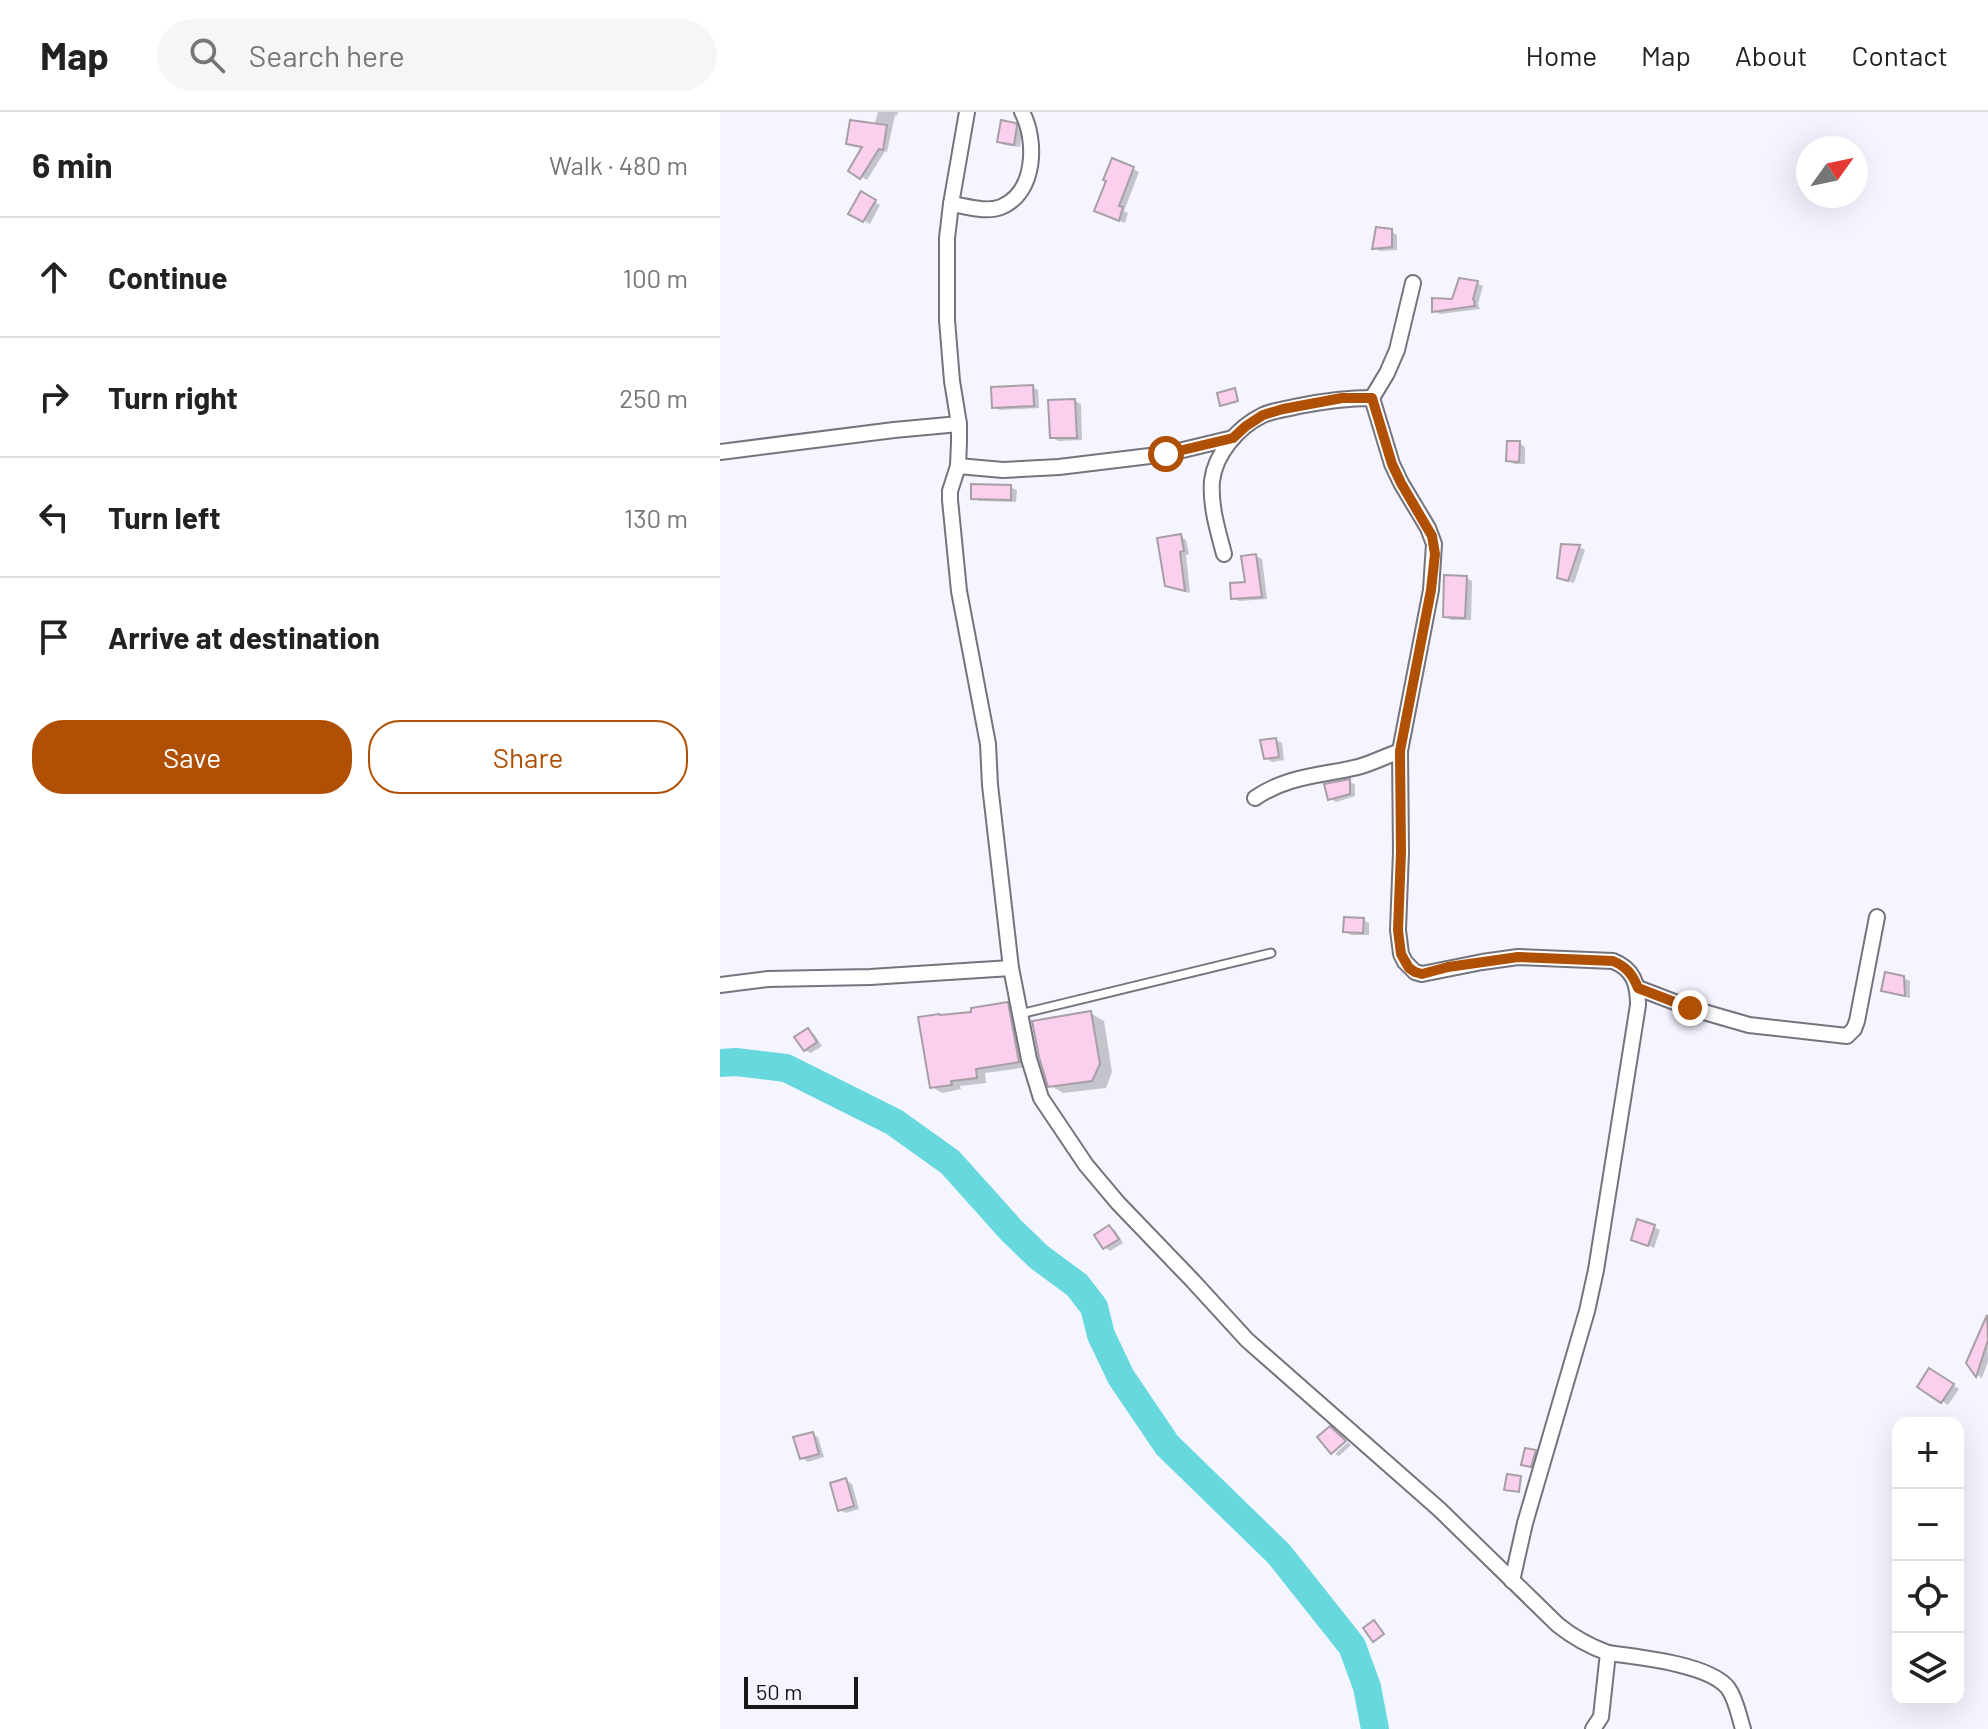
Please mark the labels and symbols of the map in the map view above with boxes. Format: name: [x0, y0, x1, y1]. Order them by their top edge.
north arrow: [1796, 136, 1868, 208]
route start: [1148, 436, 1184, 472]
route end: [1672, 990, 1708, 1026]
scale bar: [744, 1673, 858, 1709]

